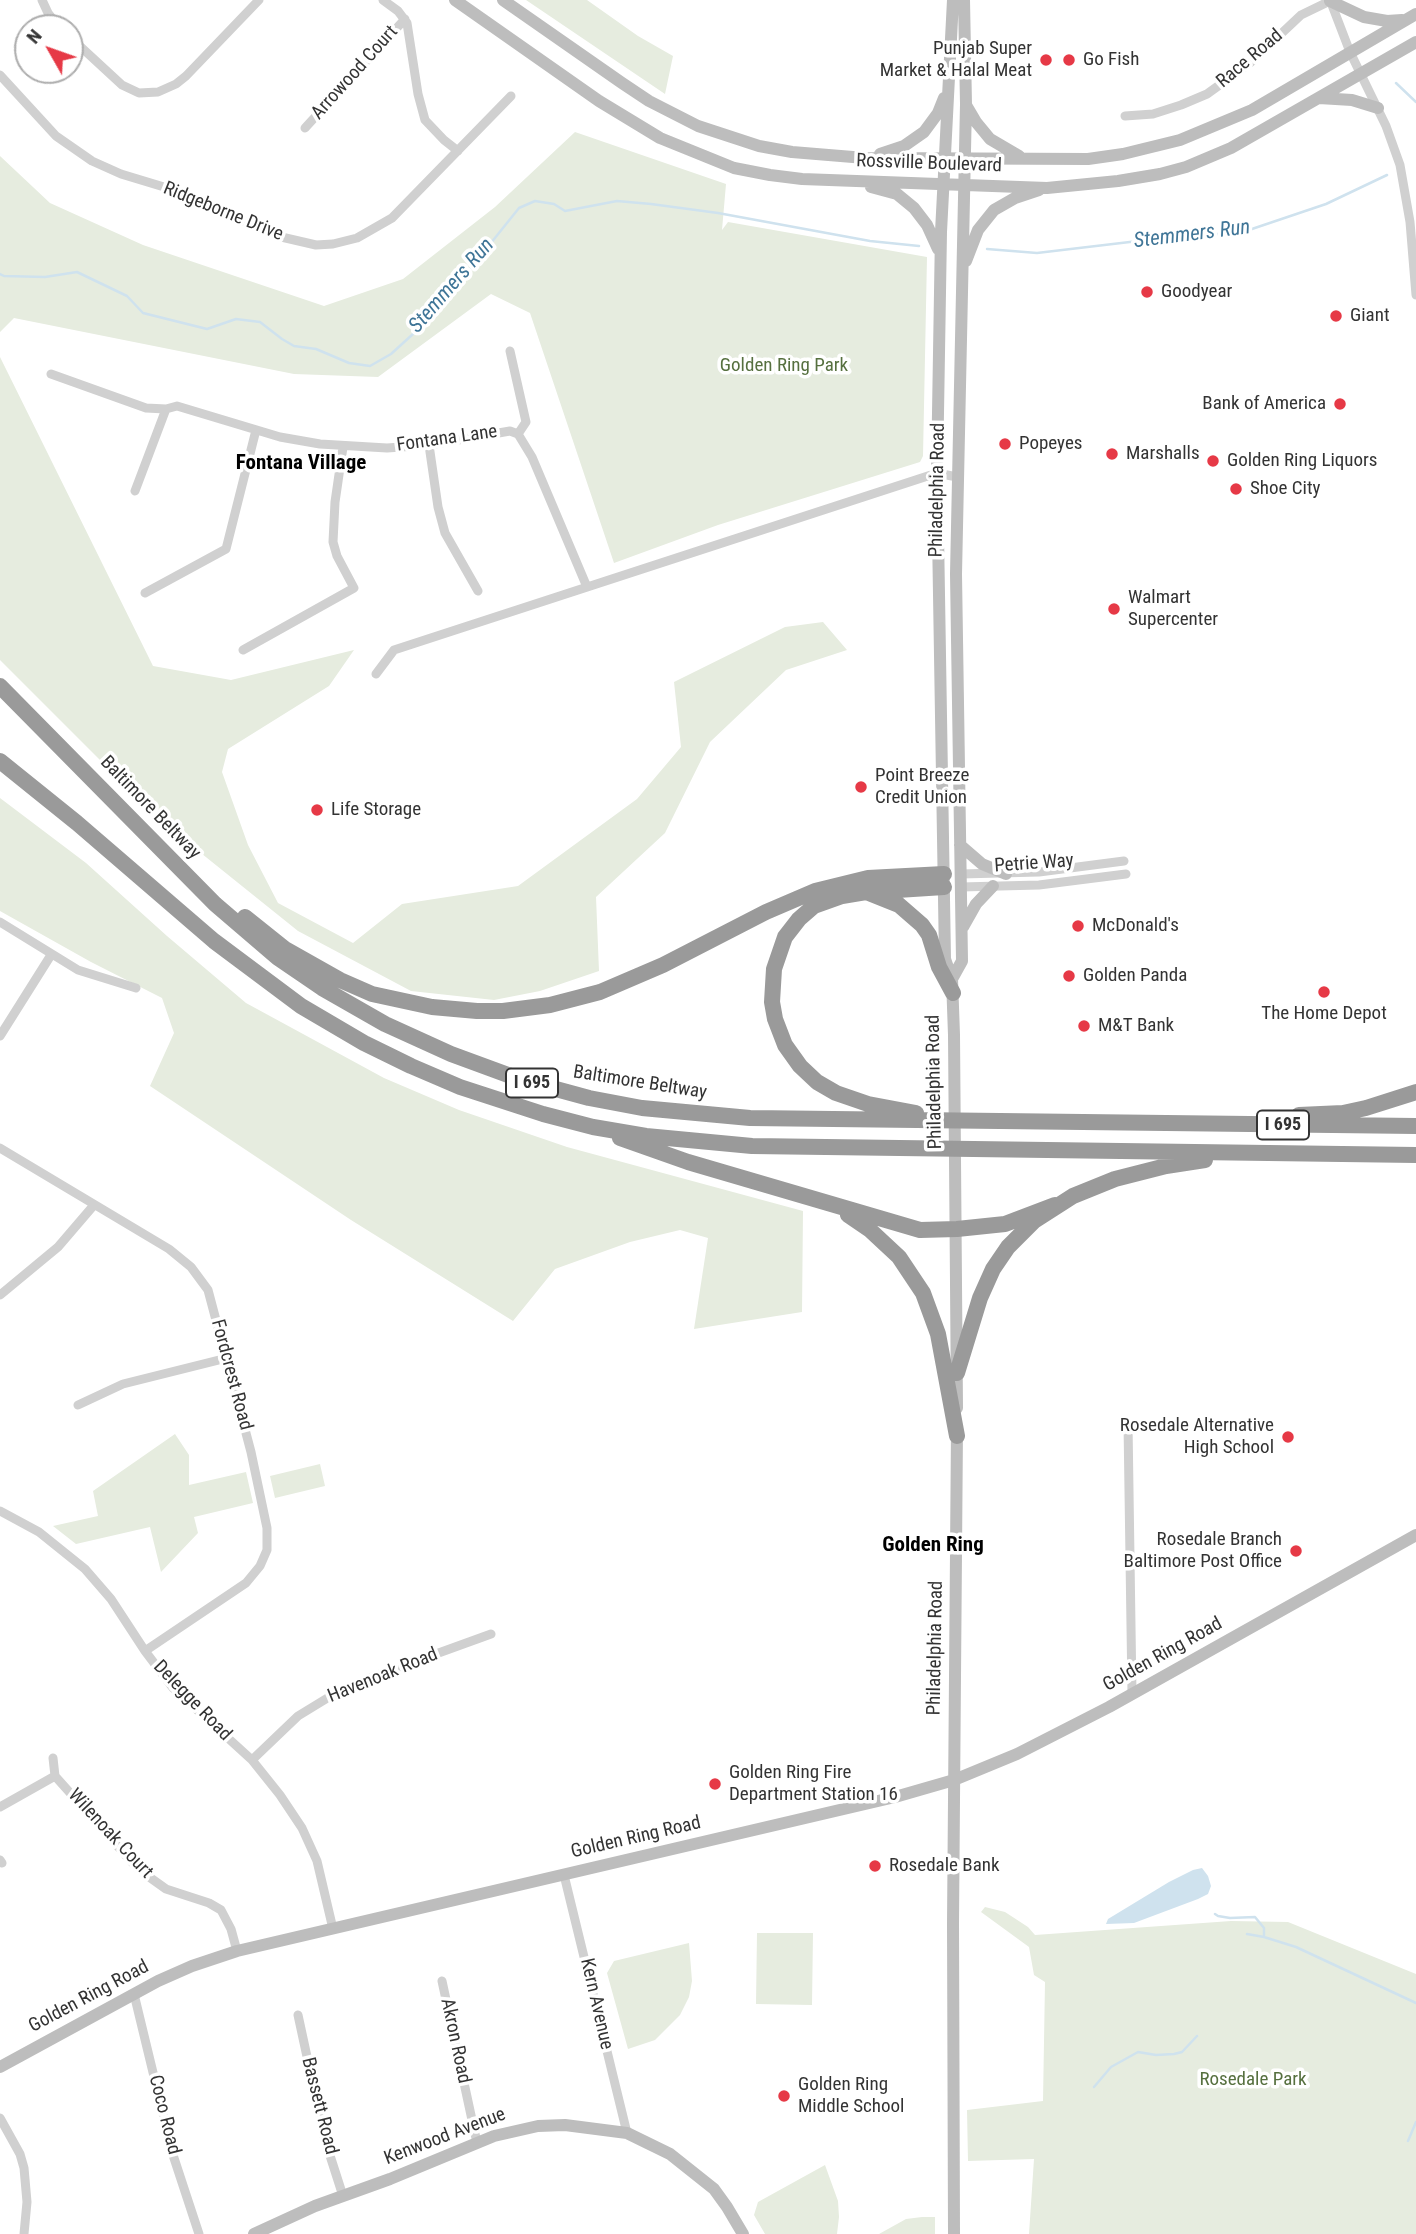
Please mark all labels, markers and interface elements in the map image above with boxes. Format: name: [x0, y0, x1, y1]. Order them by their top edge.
north arrow: [14, 14, 84, 84]
street label: Arrowood Court: [307, 21, 403, 125]
text: N: [22, 25, 47, 48]
street label: Race Road: [1212, 25, 1288, 93]
place label: Punjab Super Market & Halal Meat: [880, 38, 1032, 82]
place label: Go Fish: [1083, 49, 1139, 71]
marker: Punjab Super Market & Halal Meat: [1038, 52, 1054, 68]
marker: Go Fish: [1061, 52, 1077, 68]
street label: Rossville Boulevard: [856, 150, 1002, 178]
street label: Ridgeborne Drive: [160, 178, 286, 246]
water label: Stemmers Run: [1132, 215, 1252, 255]
water label: Stemmers Run: [404, 234, 500, 338]
place label: Goodyear: [1161, 281, 1232, 303]
marker: Goodyear: [1139, 284, 1155, 300]
place label: Giant: [1350, 305, 1390, 327]
marker: Giant: [1328, 308, 1344, 324]
park label: Golden Ring Park: [720, 355, 848, 377]
place label: Bank of America: [1202, 393, 1326, 415]
marker: Bank of America: [1332, 396, 1348, 412]
street label: Fontana Lane: [395, 421, 499, 457]
street label: Philadelphia Road: [925, 422, 951, 558]
place label: Popeyes: [1019, 433, 1082, 455]
marker: Popeyes: [997, 436, 1013, 452]
place label: Marshalls: [1126, 443, 1200, 465]
marker: Marshalls: [1104, 446, 1120, 462]
place label: Golden Ring Liquors: [1227, 450, 1377, 472]
district label: Fontana Village: [236, 451, 366, 477]
marker: Golden Ring Liquors: [1205, 453, 1221, 469]
place label: Shoe City: [1250, 478, 1320, 500]
marker: Shoe City: [1228, 481, 1244, 497]
place label: Walmart Supercenter: [1128, 587, 1218, 631]
marker: Walmart Supercenter: [1106, 601, 1122, 617]
street label: Baltimore Beltway: [95, 752, 205, 864]
place label: Point Breeze Credit Union: [875, 765, 969, 809]
marker: Point Breeze Credit Union: [853, 779, 869, 795]
place label: Life Storage: [331, 799, 421, 821]
marker: Life Storage: [309, 802, 325, 818]
street label: Petrie Way: [994, 850, 1074, 878]
place label: McDonald's: [1092, 915, 1179, 937]
marker: McDonald's: [1070, 918, 1086, 934]
place label: Golden Panda: [1083, 965, 1187, 987]
marker: Golden Panda: [1061, 968, 1077, 984]
marker: The Home Depot: [1316, 984, 1332, 1000]
place label: The Home Depot: [1261, 1003, 1387, 1025]
street label: Philadelphia Road: [922, 1014, 948, 1150]
place label: M&T Bank: [1098, 1015, 1174, 1037]
marker: M&T Bank: [1076, 1018, 1092, 1034]
street label: Baltimore Beltway: [572, 1061, 708, 1105]
road number: I 695: [506, 1068, 558, 1098]
road number: I 695: [1257, 1110, 1309, 1140]
street label: Fordcrest Road: [205, 1317, 257, 1433]
place label: Rosedale Alternative High School: [1120, 1415, 1274, 1459]
marker: Rosedale Alternative High School: [1280, 1429, 1296, 1445]
place label: Rosedale Branch Baltimore Post Office: [1124, 1529, 1282, 1573]
district label: Golden Ring: [882, 1533, 984, 1559]
marker: Rosedale Branch Baltimore Post Office: [1288, 1543, 1304, 1559]
street label: Philadelphia Road: [923, 1580, 949, 1716]
street label: Golden Ring Road: [1100, 1613, 1226, 1697]
street label: Havenoak Road: [325, 1644, 441, 1708]
street label: Delegge Road: [148, 1656, 236, 1746]
place label: Golden Ring Fire Department Station 16: [729, 1762, 898, 1806]
marker: Golden Ring Fire Department Station 16: [707, 1776, 723, 1792]
street label: Wilenoak Court: [63, 1784, 157, 1884]
street label: Golden Ring Road: [569, 1812, 703, 1864]
place label: Rosedale Bank: [889, 1855, 1000, 1877]
marker: Rosedale Bank: [867, 1858, 883, 1874]
street label: Golden Ring Road: [25, 1956, 153, 2038]
street label: Kern Avenue: [574, 1956, 618, 2052]
street label: Akron Road: [435, 1996, 475, 2086]
street label: Bassett Road: [296, 2055, 342, 2157]
park label: Rosedale Park: [1199, 2069, 1307, 2091]
street label: Coco Road: [143, 2073, 185, 2157]
place label: Golden Ring Middle School: [798, 2074, 904, 2118]
marker: Golden Ring Middle School: [776, 2088, 792, 2104]
street label: Kenwood Avenue: [381, 2103, 509, 2171]

